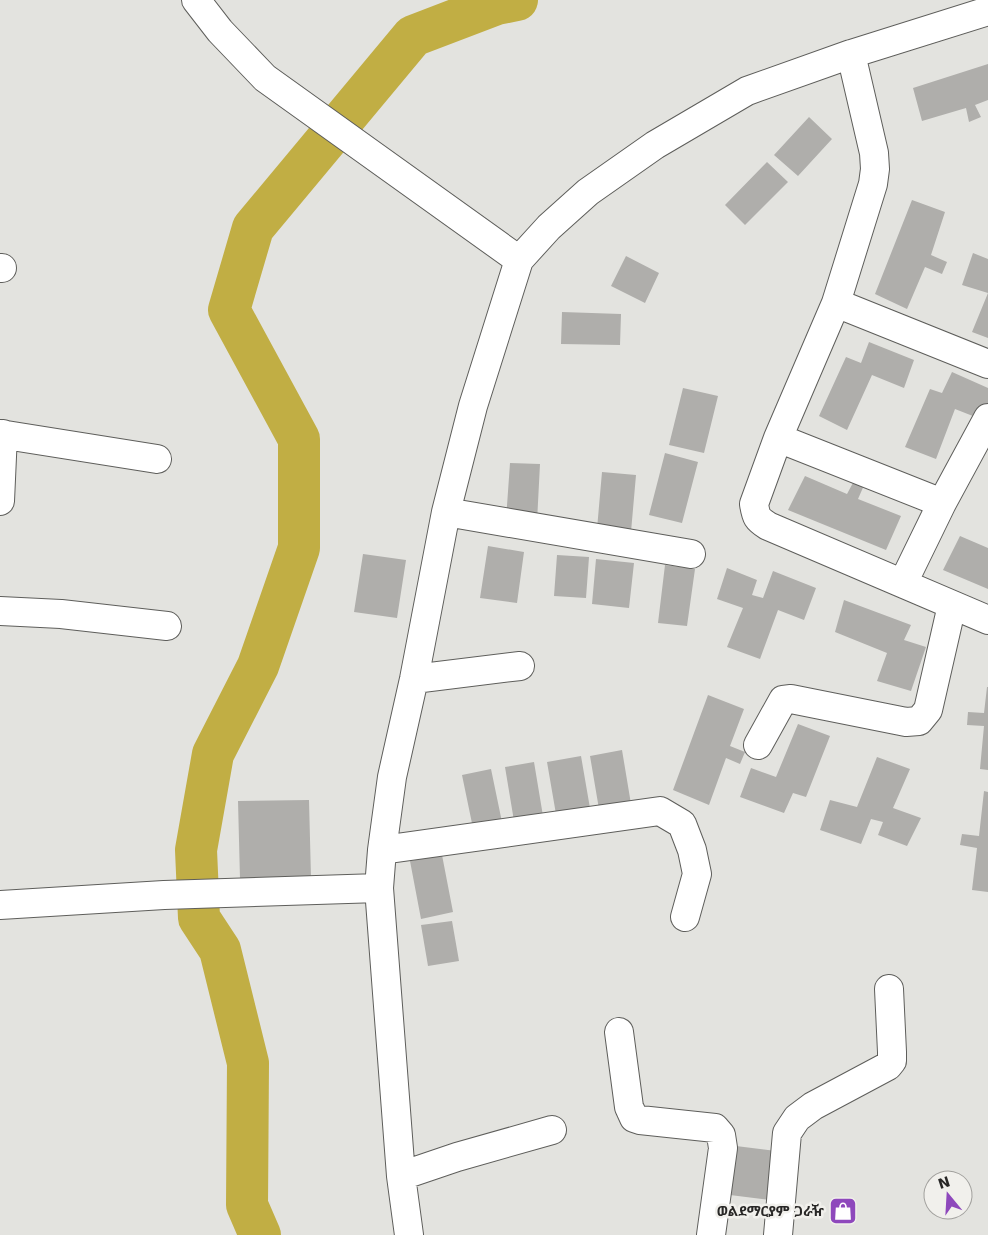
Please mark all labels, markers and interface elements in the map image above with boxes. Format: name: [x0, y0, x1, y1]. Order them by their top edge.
north arrow: [923, 1170, 973, 1220]
text: N: [936, 1173, 952, 1192]
shop icon: ወልደማርያም ጋራዥ: [828, 1196, 858, 1226]
place label: ወልደማርያም ጋራዥ: [717, 1203, 825, 1219]

